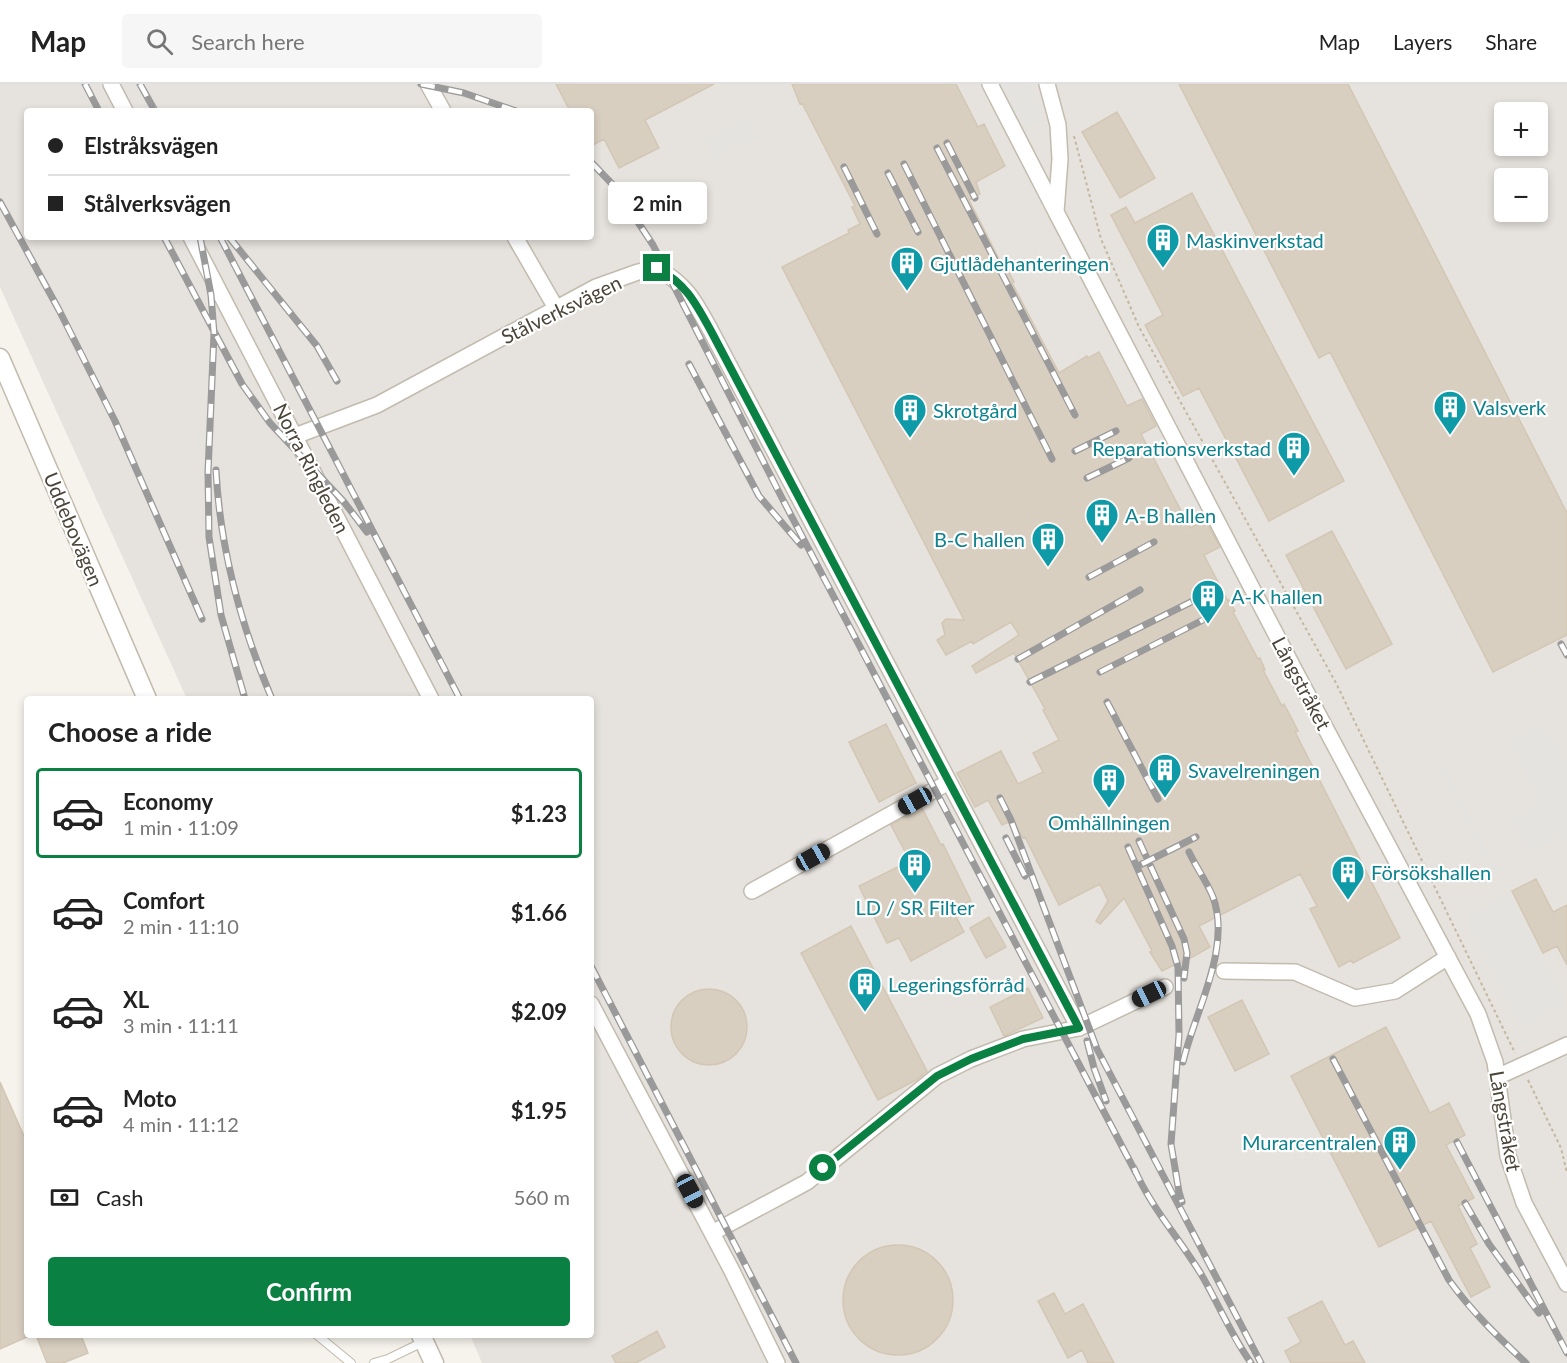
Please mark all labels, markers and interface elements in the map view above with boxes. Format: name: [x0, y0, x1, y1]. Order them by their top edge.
search box: [122, 14, 542, 68]
text: Map: [30, 24, 86, 58]
icon: search: [143, 25, 176, 58]
text: Search here: [191, 28, 305, 55]
text: Map: [1319, 29, 1360, 54]
text: Layers: [1393, 29, 1452, 54]
text: Share: [1485, 29, 1537, 54]
map controls: [1494, 102, 1548, 222]
button: +: [1494, 102, 1548, 156]
text: Elstråksvägen: [84, 132, 218, 159]
button: −: [1494, 168, 1548, 222]
callout: 2 min: [608, 181, 706, 223]
text: Stålverksvägen: [84, 190, 231, 217]
text: 2 min: [633, 191, 682, 215]
building icon: Maskinverkstad: [1145, 222, 1181, 269]
place label: Maskinverkstad: [1186, 228, 1324, 252]
building icon: Gjutlådehanteringen: [889, 245, 925, 292]
place label: Gjutlådehanteringen: [930, 251, 1109, 275]
route end: [643, 254, 670, 281]
street label: Stålverksvägen: [497, 270, 625, 348]
building icon: Valsverk: [1432, 389, 1468, 436]
building icon: Skrotgård: [892, 392, 928, 439]
place label: Valsverk: [1473, 395, 1547, 419]
place label: Skrotgård: [933, 398, 1017, 422]
street label: Norra Ringleden: [269, 399, 355, 537]
building icon: Reparationsverkstad: [1276, 430, 1312, 477]
place label: Reparationsverkstad: [1092, 436, 1271, 460]
street label: Uddebovägen: [39, 468, 109, 590]
building icon: A-B hallen: [1084, 497, 1120, 544]
place label: A-B hallen: [1125, 503, 1216, 527]
building icon: B-C hallen: [1030, 521, 1066, 568]
place label: B-C hallen: [934, 527, 1025, 551]
building icon: A-K hallen: [1190, 578, 1226, 625]
place label: A-K hallen: [1231, 584, 1323, 608]
street label: Långstråket: [1267, 632, 1337, 734]
text: Choose a ride: [48, 715, 212, 748]
building icon: Svavelreningen: [1147, 752, 1183, 799]
place label: Svavelreningen: [1188, 758, 1320, 782]
building icon: Omhällningen: [1091, 762, 1127, 809]
car: [895, 784, 935, 818]
icon: car: [51, 786, 105, 840]
text: Economy: [123, 788, 213, 815]
text: $1.23: [511, 800, 567, 827]
place label: Omhällningen: [1048, 810, 1170, 834]
text: 1 min · 11:09: [123, 815, 239, 839]
car: [793, 840, 833, 874]
building icon: LD / SR Filter: [897, 847, 933, 894]
building icon: Försökshallen: [1330, 854, 1366, 901]
place label: Försökshallen: [1371, 860, 1491, 884]
icon: car: [51, 885, 105, 939]
text: Comfort: [123, 887, 205, 914]
place label: LD / SR Filter: [855, 895, 975, 919]
text: $1.66: [511, 899, 567, 926]
text: 2 min · 11:10: [123, 914, 239, 938]
building icon: Legeringsförråd: [847, 966, 883, 1013]
place label: Legeringsförråd: [888, 972, 1025, 996]
car: [1129, 978, 1169, 1010]
icon: car: [51, 984, 105, 1038]
text: XL: [123, 986, 149, 1013]
text: $2.09: [511, 998, 567, 1025]
text: 3 min · 11:11: [123, 1013, 239, 1037]
street label: Långstråket: [1485, 1069, 1527, 1173]
icon: car: [51, 1083, 105, 1137]
text: Moto: [123, 1085, 177, 1112]
text: $1.95: [511, 1097, 567, 1124]
text: 4 min · 11:12: [123, 1112, 239, 1136]
building icon: Murarcentralen: [1382, 1124, 1418, 1171]
place label: Murarcentralen: [1242, 1130, 1377, 1154]
route start: [809, 1154, 836, 1181]
car: [674, 1171, 706, 1211]
icon: cash: [48, 1181, 81, 1214]
text: Cash: [96, 1184, 143, 1211]
text: 560 m: [514, 1185, 570, 1209]
button: Confirm: [48, 1257, 570, 1326]

